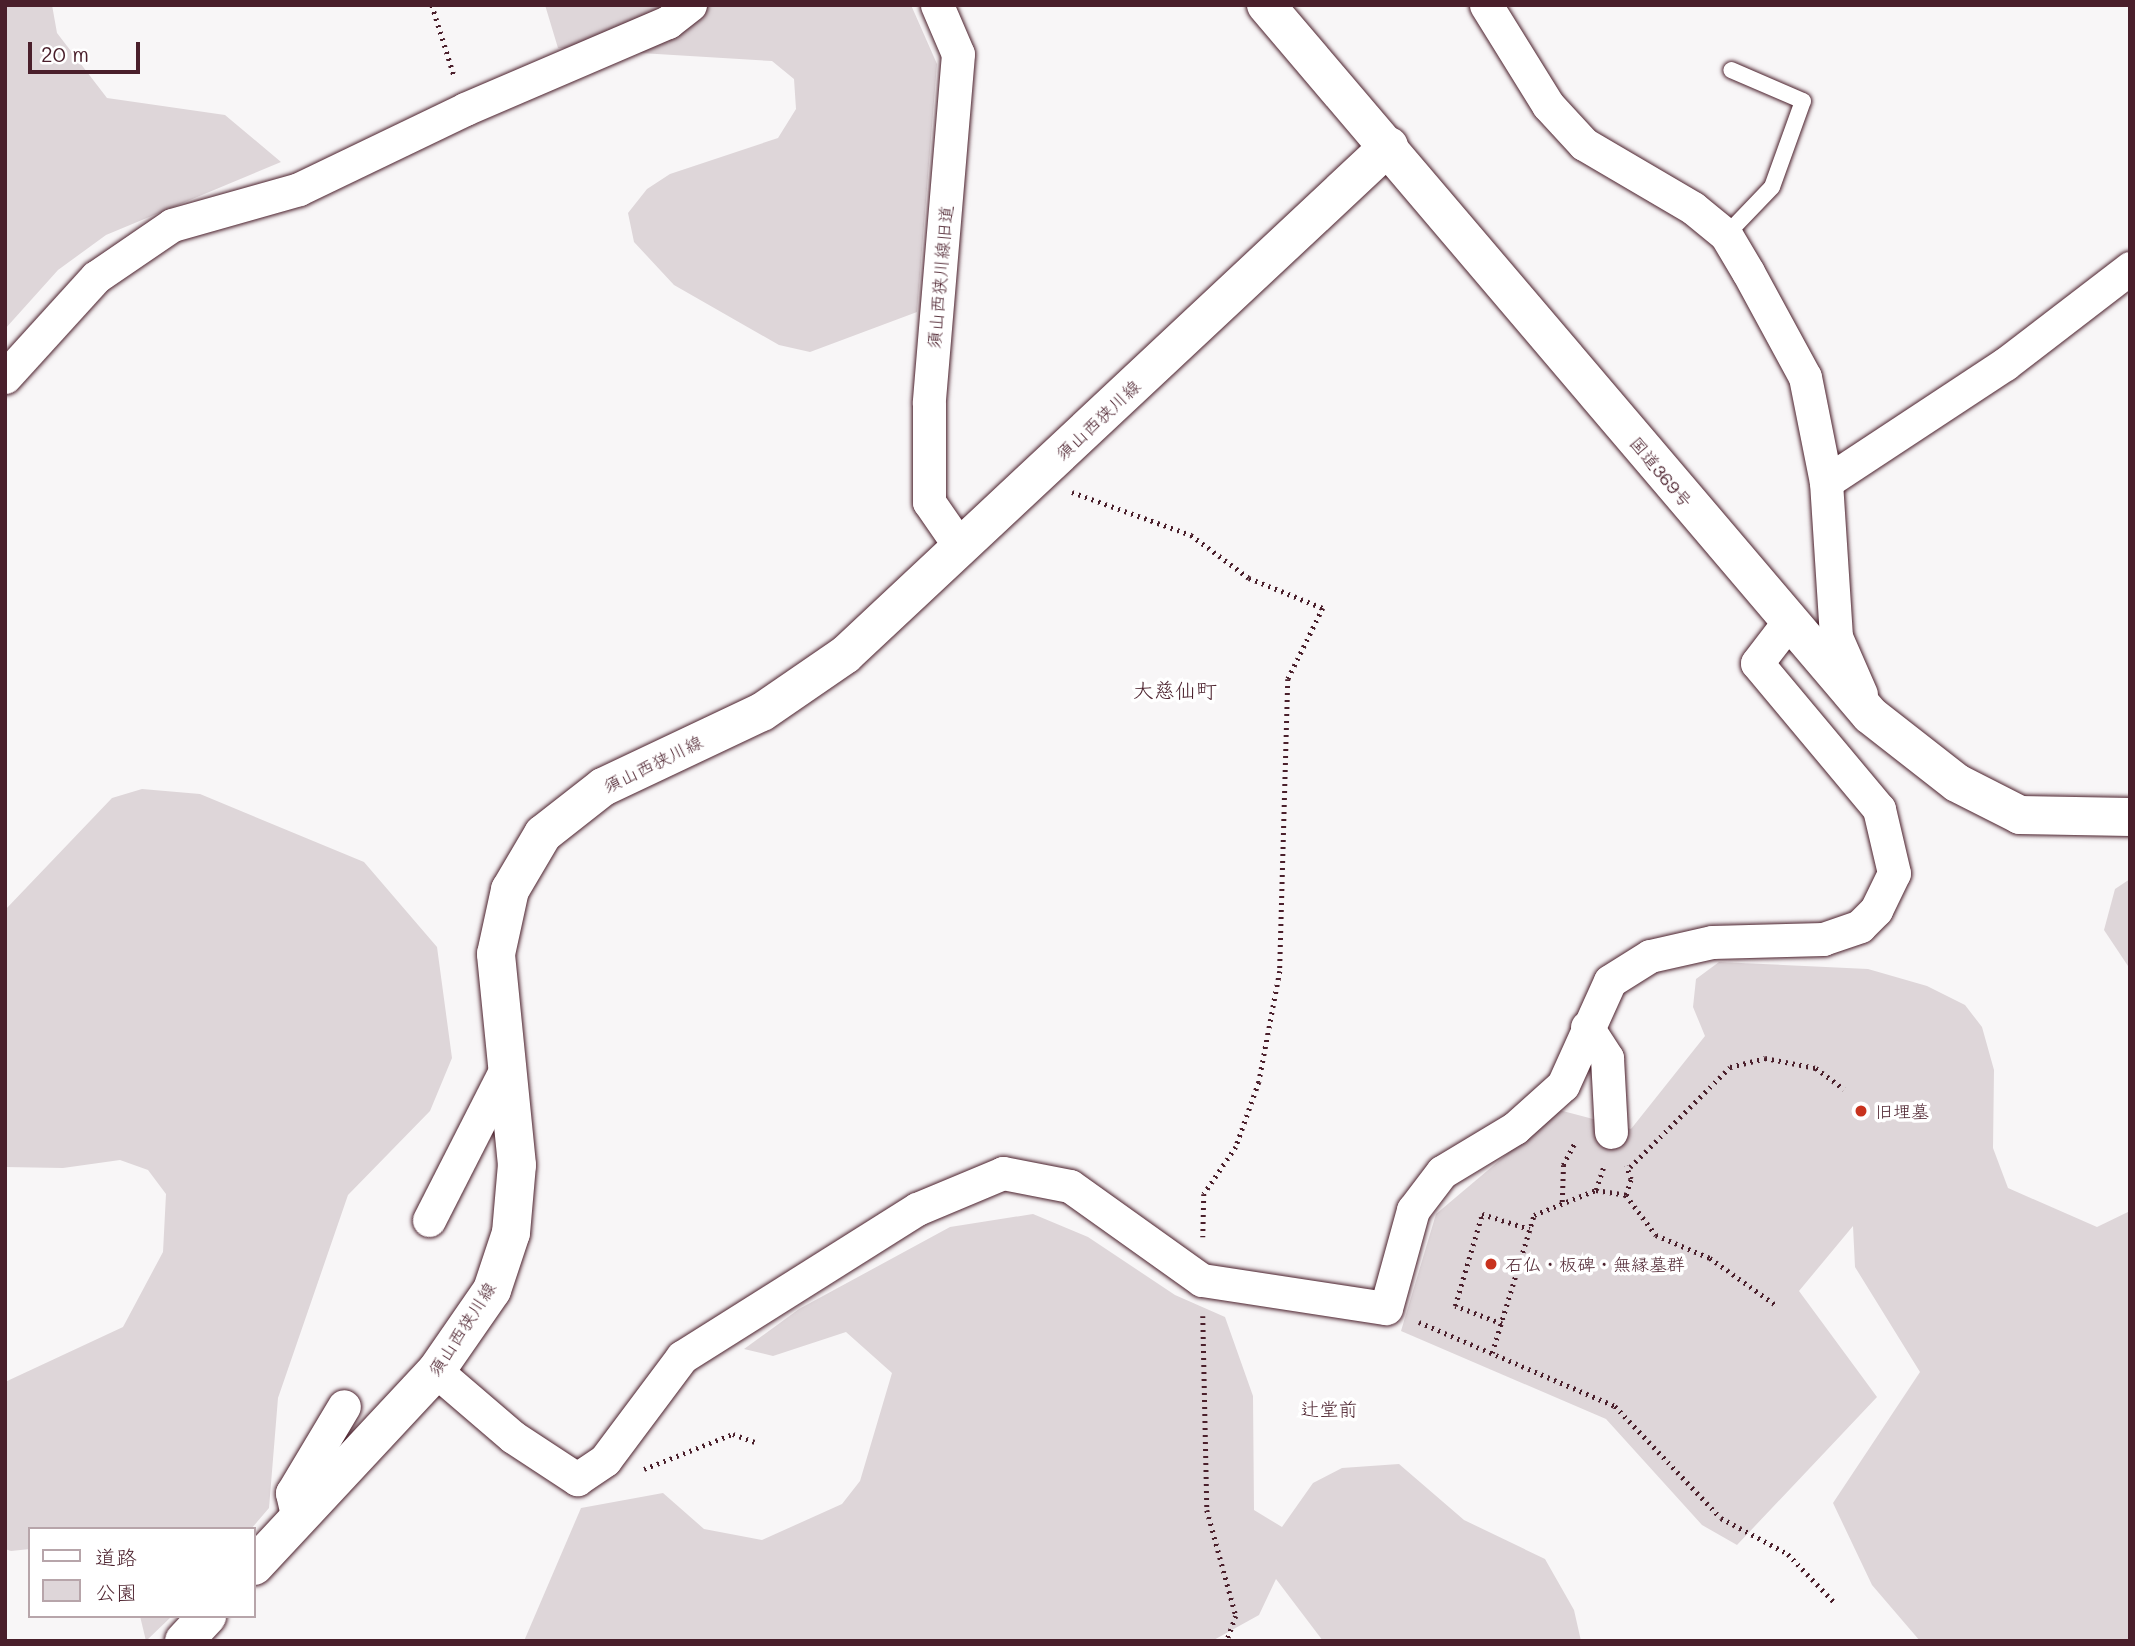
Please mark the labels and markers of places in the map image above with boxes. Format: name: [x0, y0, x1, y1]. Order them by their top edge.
place label: 旧埋墓: [1875, 1100, 1929, 1122]
marker: 旧埋墓: [1853, 1103, 1869, 1119]
place label: 石仏・板碑・無縁墓群: [1505, 1253, 1685, 1275]
marker: 石仏・板碑・無縁墓群: [1483, 1256, 1499, 1272]

